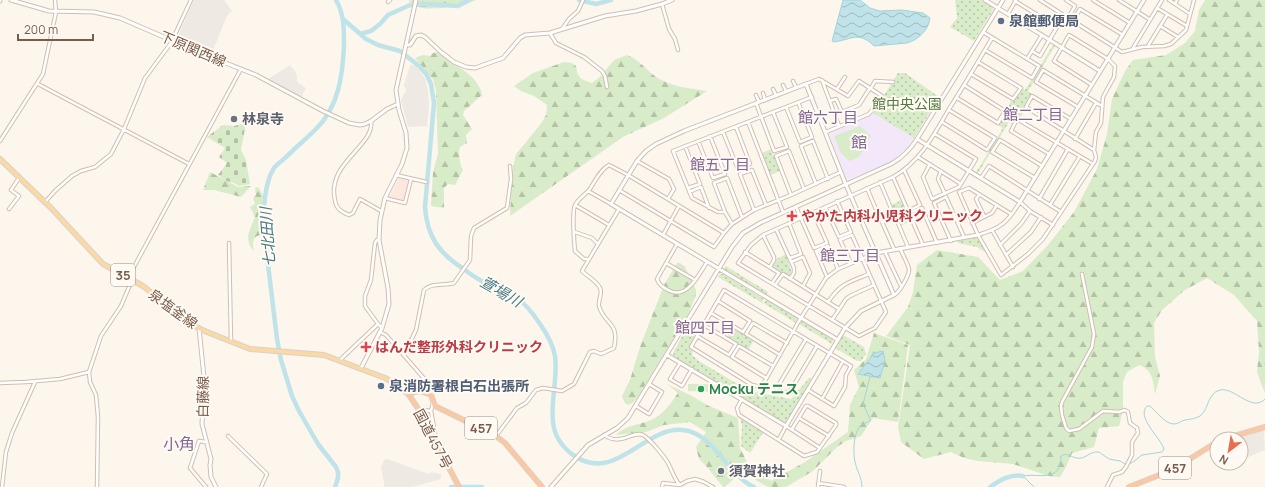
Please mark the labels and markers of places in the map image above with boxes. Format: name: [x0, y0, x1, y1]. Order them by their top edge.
place label: 泉館郵便局: [1009, 11, 1079, 30]
marker: 泉館郵便局: [996, 16, 1006, 26]
place label: 林泉寺: [242, 109, 284, 128]
marker: 林泉寺: [229, 114, 239, 124]
place label: やかた内科小児科クリニック: [801, 206, 983, 225]
marker: やかた内科小児科クリニック: [786, 210, 798, 222]
place label: はんだ整形外科クリニック: [375, 337, 543, 356]
marker: はんだ整形外科クリニック: [360, 341, 372, 353]
place label: 泉消防署根白石出張所: [389, 376, 529, 395]
place label: Mocku テニス: [709, 379, 799, 398]
marker: 泉消防署根白石出張所: [376, 381, 386, 391]
marker: Mocku テニス: [696, 384, 706, 394]
place label: 須賀神社: [729, 461, 785, 480]
marker: 須賀神社: [716, 466, 726, 476]

